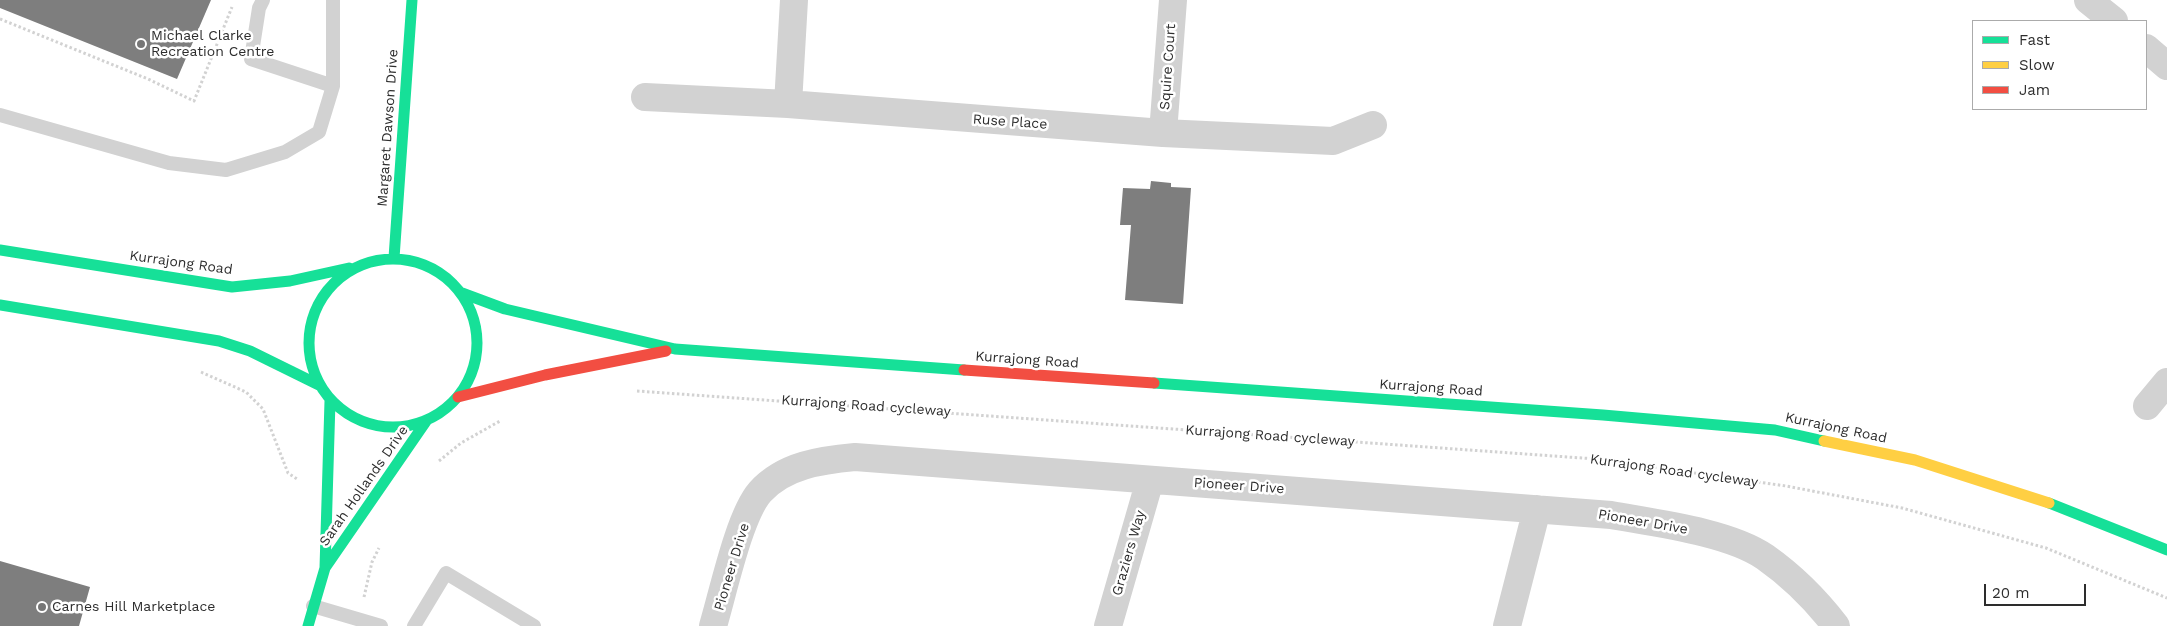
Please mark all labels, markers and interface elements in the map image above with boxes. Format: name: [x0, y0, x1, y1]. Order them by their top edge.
legend: [1972, 20, 2147, 110]
street label: Squire Court: [1157, 23, 1179, 111]
place label: Michael Clarke Recreation Centre: [151, 28, 274, 60]
text: Fast: [2019, 31, 2050, 49]
marker: Michael Clarke Recreation Centre: [135, 38, 147, 50]
street label: Margaret Dawson Drive: [374, 49, 402, 207]
text: Slow: [2019, 56, 2055, 74]
text: Jam: [2019, 81, 2050, 99]
street label: Ruse Place: [972, 111, 1048, 133]
street label: Kurrajong Road: [128, 247, 234, 279]
street label: Kurrajong Road: [975, 348, 1079, 372]
street label: Kurrajong Road: [1379, 376, 1483, 400]
street label: Kurrajong Road cycleway: [781, 392, 951, 420]
street label: Kurrajong Road: [1783, 409, 1889, 447]
street label: Kurrajong Road cycleway: [1185, 422, 1355, 450]
street label: Sarah Hollands Drive: [316, 423, 412, 549]
street label: Kurrajong Road cycleway: [1589, 451, 1759, 491]
street label: Pioneer Drive: [1193, 474, 1285, 498]
street label: Pioneer Drive: [1597, 506, 1689, 538]
street label: Graziers Way: [1109, 508, 1149, 598]
street label: Pioneer Drive: [711, 521, 753, 613]
scale bar: [1987, 574, 2090, 606]
text: 20 m: [1992, 584, 2030, 602]
place label: Carnes Hill Marketplace: [52, 599, 215, 615]
marker: Carnes Hill Marketplace: [36, 601, 48, 613]

